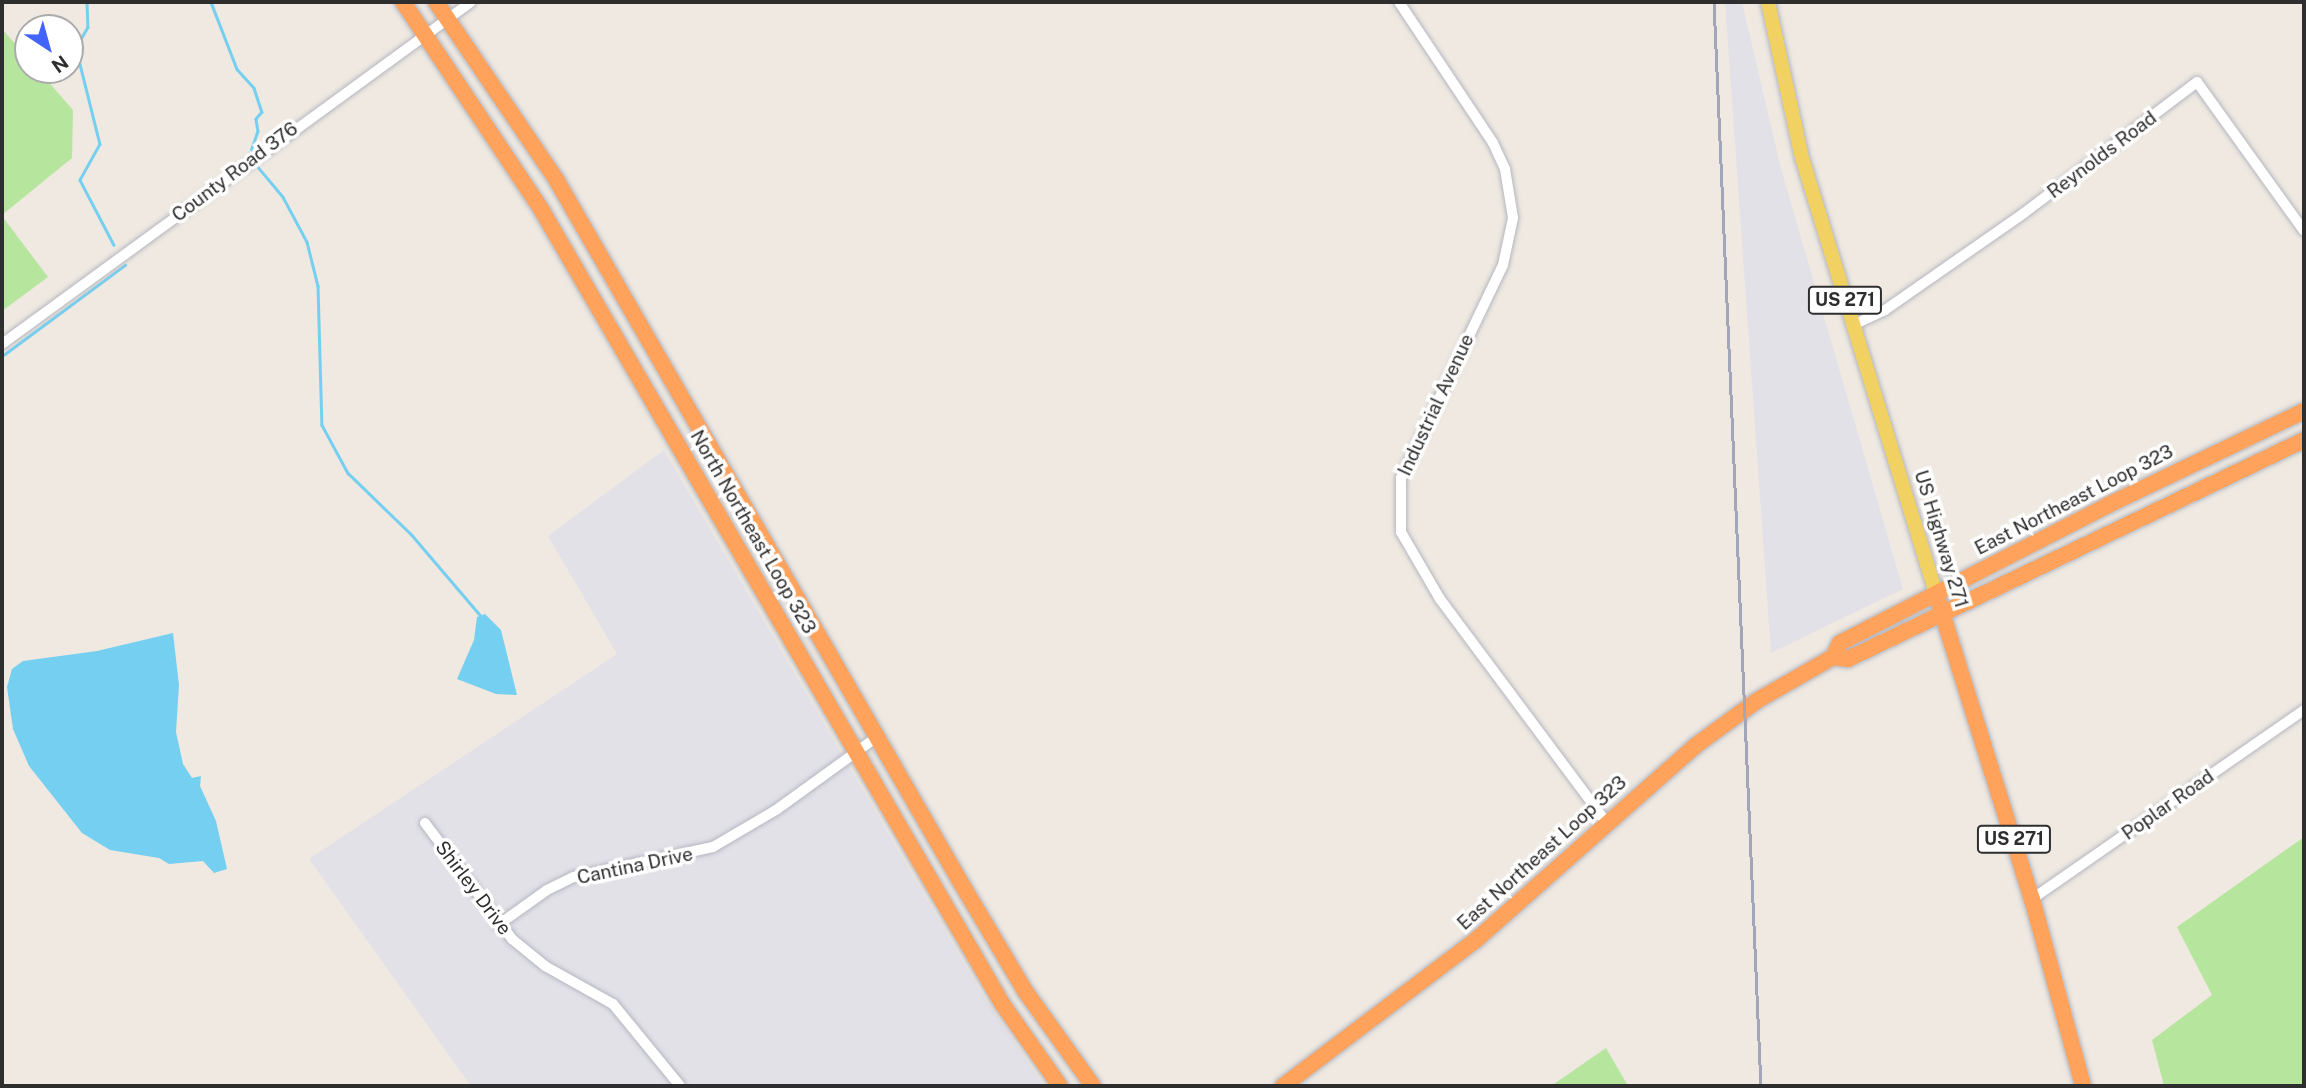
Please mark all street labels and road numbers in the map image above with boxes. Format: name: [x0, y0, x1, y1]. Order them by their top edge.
street label: Reynolds Road: [2043, 107, 2161, 203]
street label: County Road 376: [168, 117, 302, 227]
road number: US 271: [1806, 286, 1884, 314]
street label: Industrial Avenue: [1393, 331, 1479, 479]
street label: North Northeast Loop 323: [685, 426, 821, 638]
street label: East Northeast Loop 323: [1971, 440, 2177, 560]
street label: US Highway 271: [1909, 467, 1973, 611]
street label: Poplar Road: [2118, 765, 2218, 845]
street label: East Northeast Loop 323: [1453, 771, 1631, 935]
road number: US 271: [1976, 824, 2052, 854]
street label: Shirley Drive: [430, 836, 516, 940]
street label: Cantina Drive: [575, 843, 695, 889]

